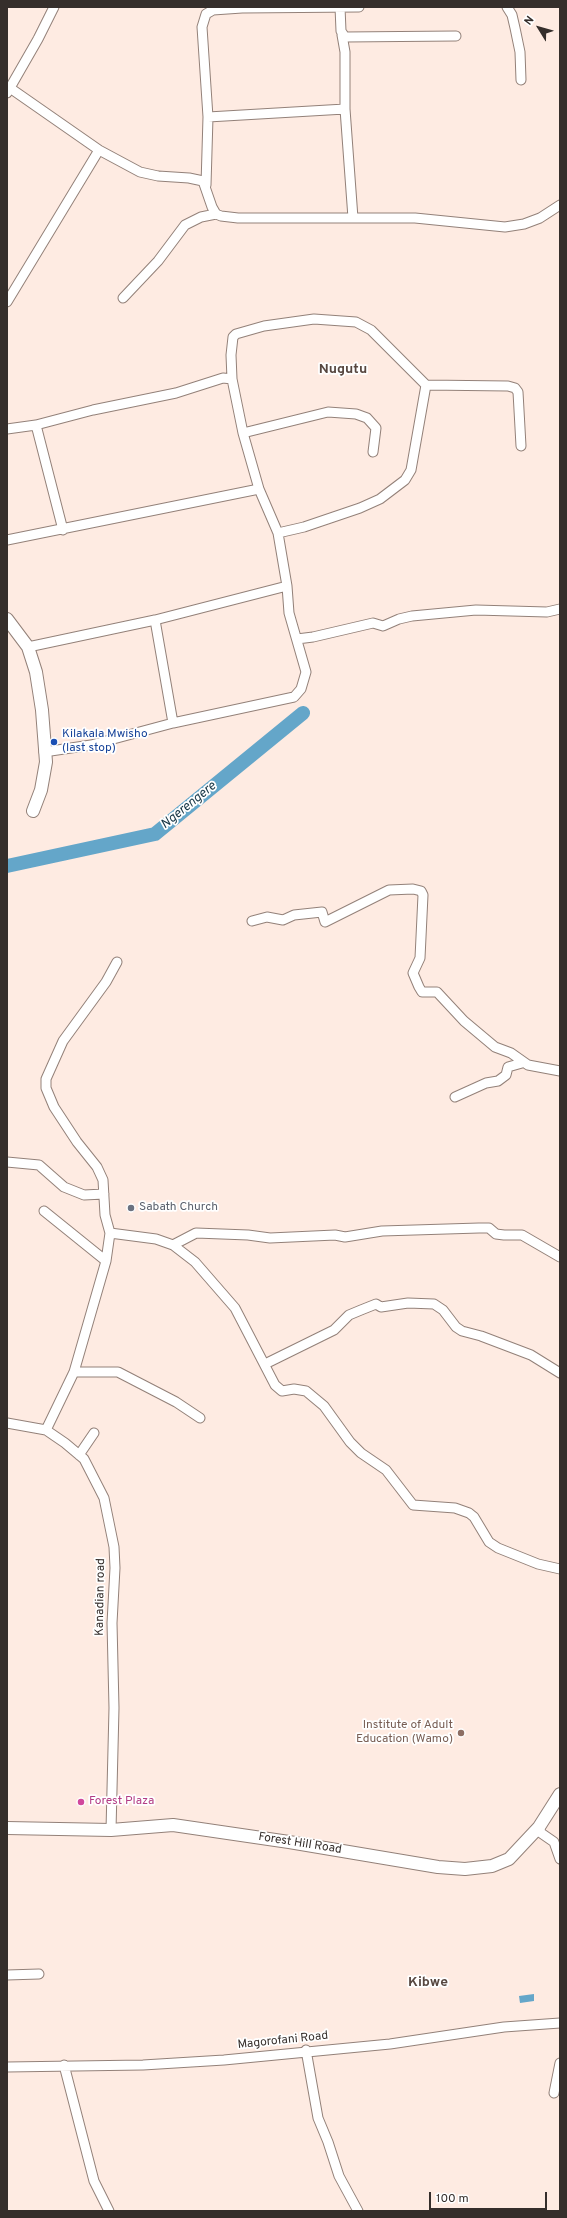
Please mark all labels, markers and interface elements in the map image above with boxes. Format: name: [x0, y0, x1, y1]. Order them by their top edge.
north arrow: [519, 8, 559, 48]
text: N: [521, 13, 537, 28]
district label: Nugutu: [319, 362, 367, 378]
place label: Kilakala Mwisho (last stop): [62, 728, 148, 756]
marker: Kilakala Mwisho (last stop): [49, 737, 59, 747]
water label: Ngerengere: [158, 779, 220, 833]
place label: Sabath Church: [139, 1201, 218, 1215]
marker: Sabath Church: [126, 1203, 136, 1213]
street label: Kanadian road: [93, 1558, 109, 1636]
place label: Institute of Adult Education (Wamo): [356, 1719, 453, 1747]
marker: Institute of Adult Education (Wamo): [456, 1728, 466, 1738]
place label: Forest Plaza: [89, 1795, 154, 1809]
marker: Forest Plaza: [76, 1797, 86, 1807]
street label: Forest Hill Road: [257, 1830, 343, 1858]
district label: Kibwe: [408, 1975, 448, 1991]
street label: Magorofani Road: [237, 2029, 329, 2053]
scale bar: [431, 2184, 549, 2210]
text: 100 m: [436, 2191, 469, 2207]

